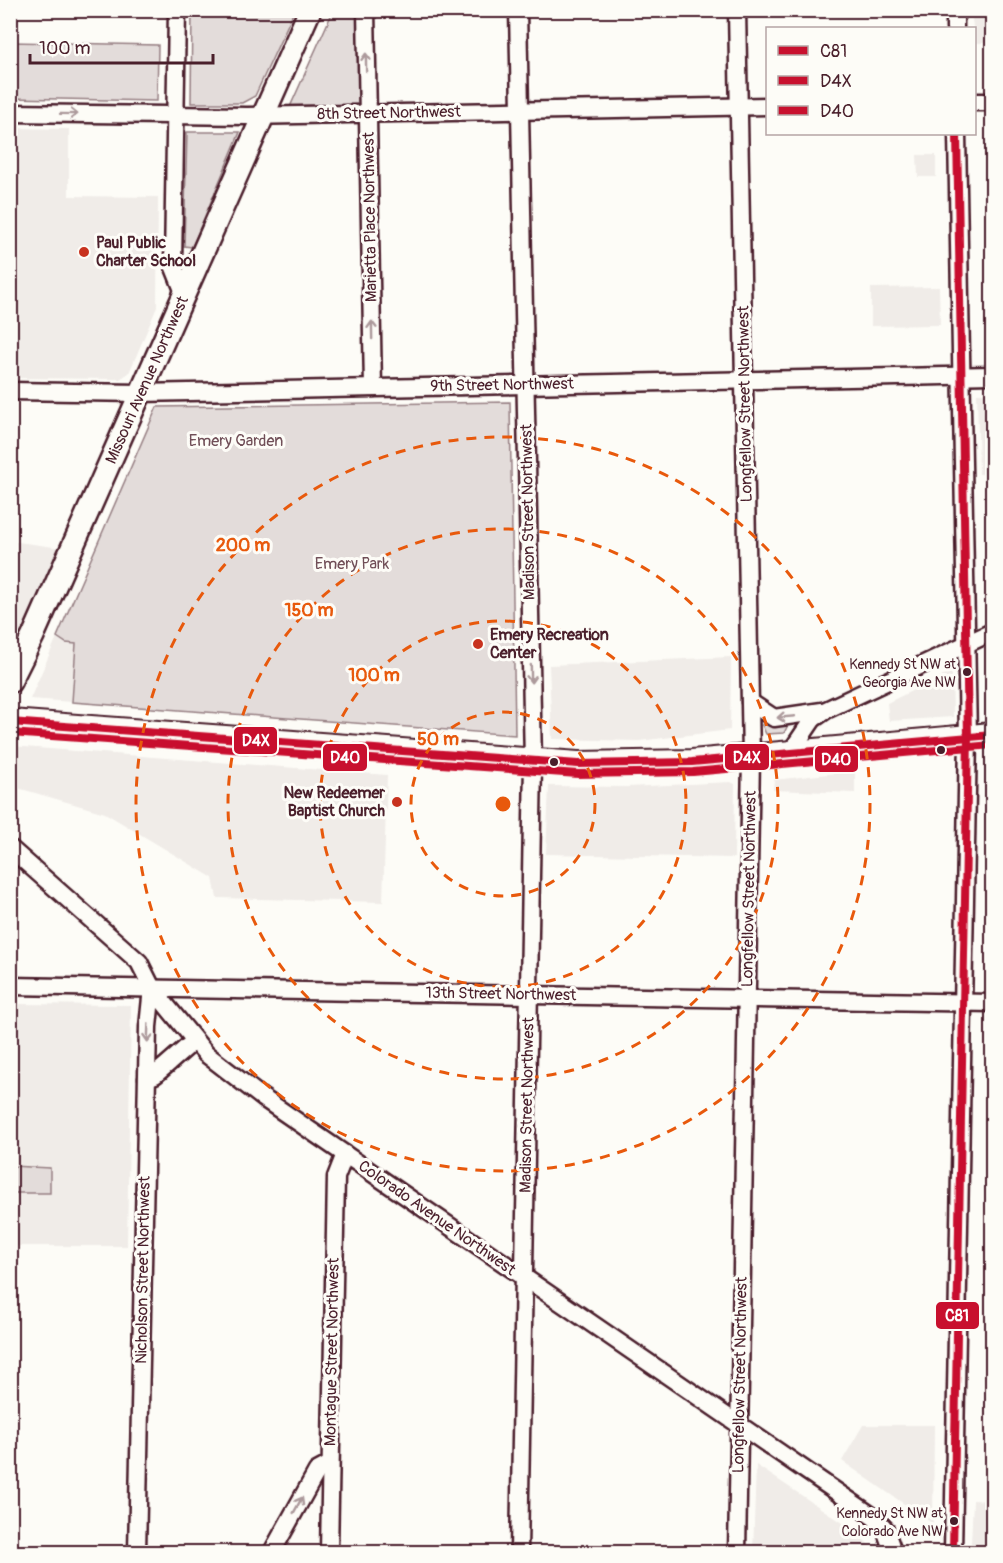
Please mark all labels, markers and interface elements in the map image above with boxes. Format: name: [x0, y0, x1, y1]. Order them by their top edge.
scale bar: [30, 27, 213, 65]
legend: [766, 27, 976, 135]
text: 100 m: [39, 37, 91, 60]
text: C81: [820, 40, 847, 63]
one-way arrow: [361, 53, 372, 73]
text: D4X: [820, 70, 852, 93]
text: D40: [820, 100, 854, 123]
street label: 8th Street Northwest: [317, 102, 462, 124]
one-way arrow: [58, 108, 78, 120]
street label: Marietta Place Northwest: [359, 131, 381, 302]
place label: Paul Public Charter School: [96, 233, 196, 271]
marker: Paul Public Charter School: [77, 245, 91, 259]
street label: Missouri Avenue Northwest: [101, 293, 193, 467]
street label: Longfellow Street Northwest: [733, 305, 757, 502]
one-way arrow: [366, 320, 378, 340]
street label: 9th Street Northwest: [430, 374, 575, 396]
street label: Madison Street Northwest: [516, 423, 540, 600]
park label: Emery Garden: [189, 431, 283, 451]
text: 200 m: [216, 534, 270, 557]
park label: Emery Park: [315, 554, 390, 574]
text: 150 m: [285, 599, 334, 622]
place label: Emery Recreation Center: [490, 625, 609, 663]
marker: Emery Recreation Center: [471, 637, 485, 651]
place label: Kennedy St NW at Georgia Ave NW: [849, 656, 956, 691]
text: 100 m: [348, 664, 400, 687]
one-way arrow: [525, 664, 537, 684]
marker: Kennedy St NW at Georgia Ave NW: [961, 666, 973, 678]
one-way arrow: [777, 712, 796, 723]
line badge: D4X: [233, 726, 278, 755]
text: 50 m: [417, 728, 459, 751]
text: D4X: [242, 731, 270, 751]
line badge: D40: [322, 743, 368, 772]
line badge: D4X: [724, 743, 770, 771]
unlabelled marker: [935, 744, 947, 756]
line badge: D40: [814, 745, 859, 773]
text: D40: [330, 748, 360, 768]
text: D4X: [733, 748, 761, 768]
text: D40: [821, 750, 851, 770]
unlabelled marker: [548, 756, 560, 768]
place label: New Redeemer Baptist Church: [283, 783, 385, 821]
street label: Longfellow Street Northwest: [737, 790, 761, 987]
centre of rings: [493, 794, 513, 814]
marker: New Redeemer Baptist Church: [390, 795, 404, 809]
street label: 13th Street Northwest: [425, 983, 577, 1005]
street label: Madison Street Northwest: [515, 1016, 539, 1193]
one-way arrow: [142, 1022, 154, 1042]
street label: Colorado Avenue Northwest: [354, 1156, 520, 1280]
street label: Nicholson Street Northwest: [131, 1175, 155, 1364]
street label: Montague Street Northwest: [320, 1257, 344, 1446]
street label: Longfellow Street Northwest: [728, 1276, 752, 1473]
line badge: C81: [935, 1301, 980, 1330]
text: C81: [945, 1306, 969, 1326]
one-way arrow: [292, 1497, 304, 1514]
place label: Kennedy St NW at Colorado Ave NW: [836, 1505, 943, 1540]
marker: Kennedy St NW at Colorado Ave NW: [948, 1515, 960, 1527]

